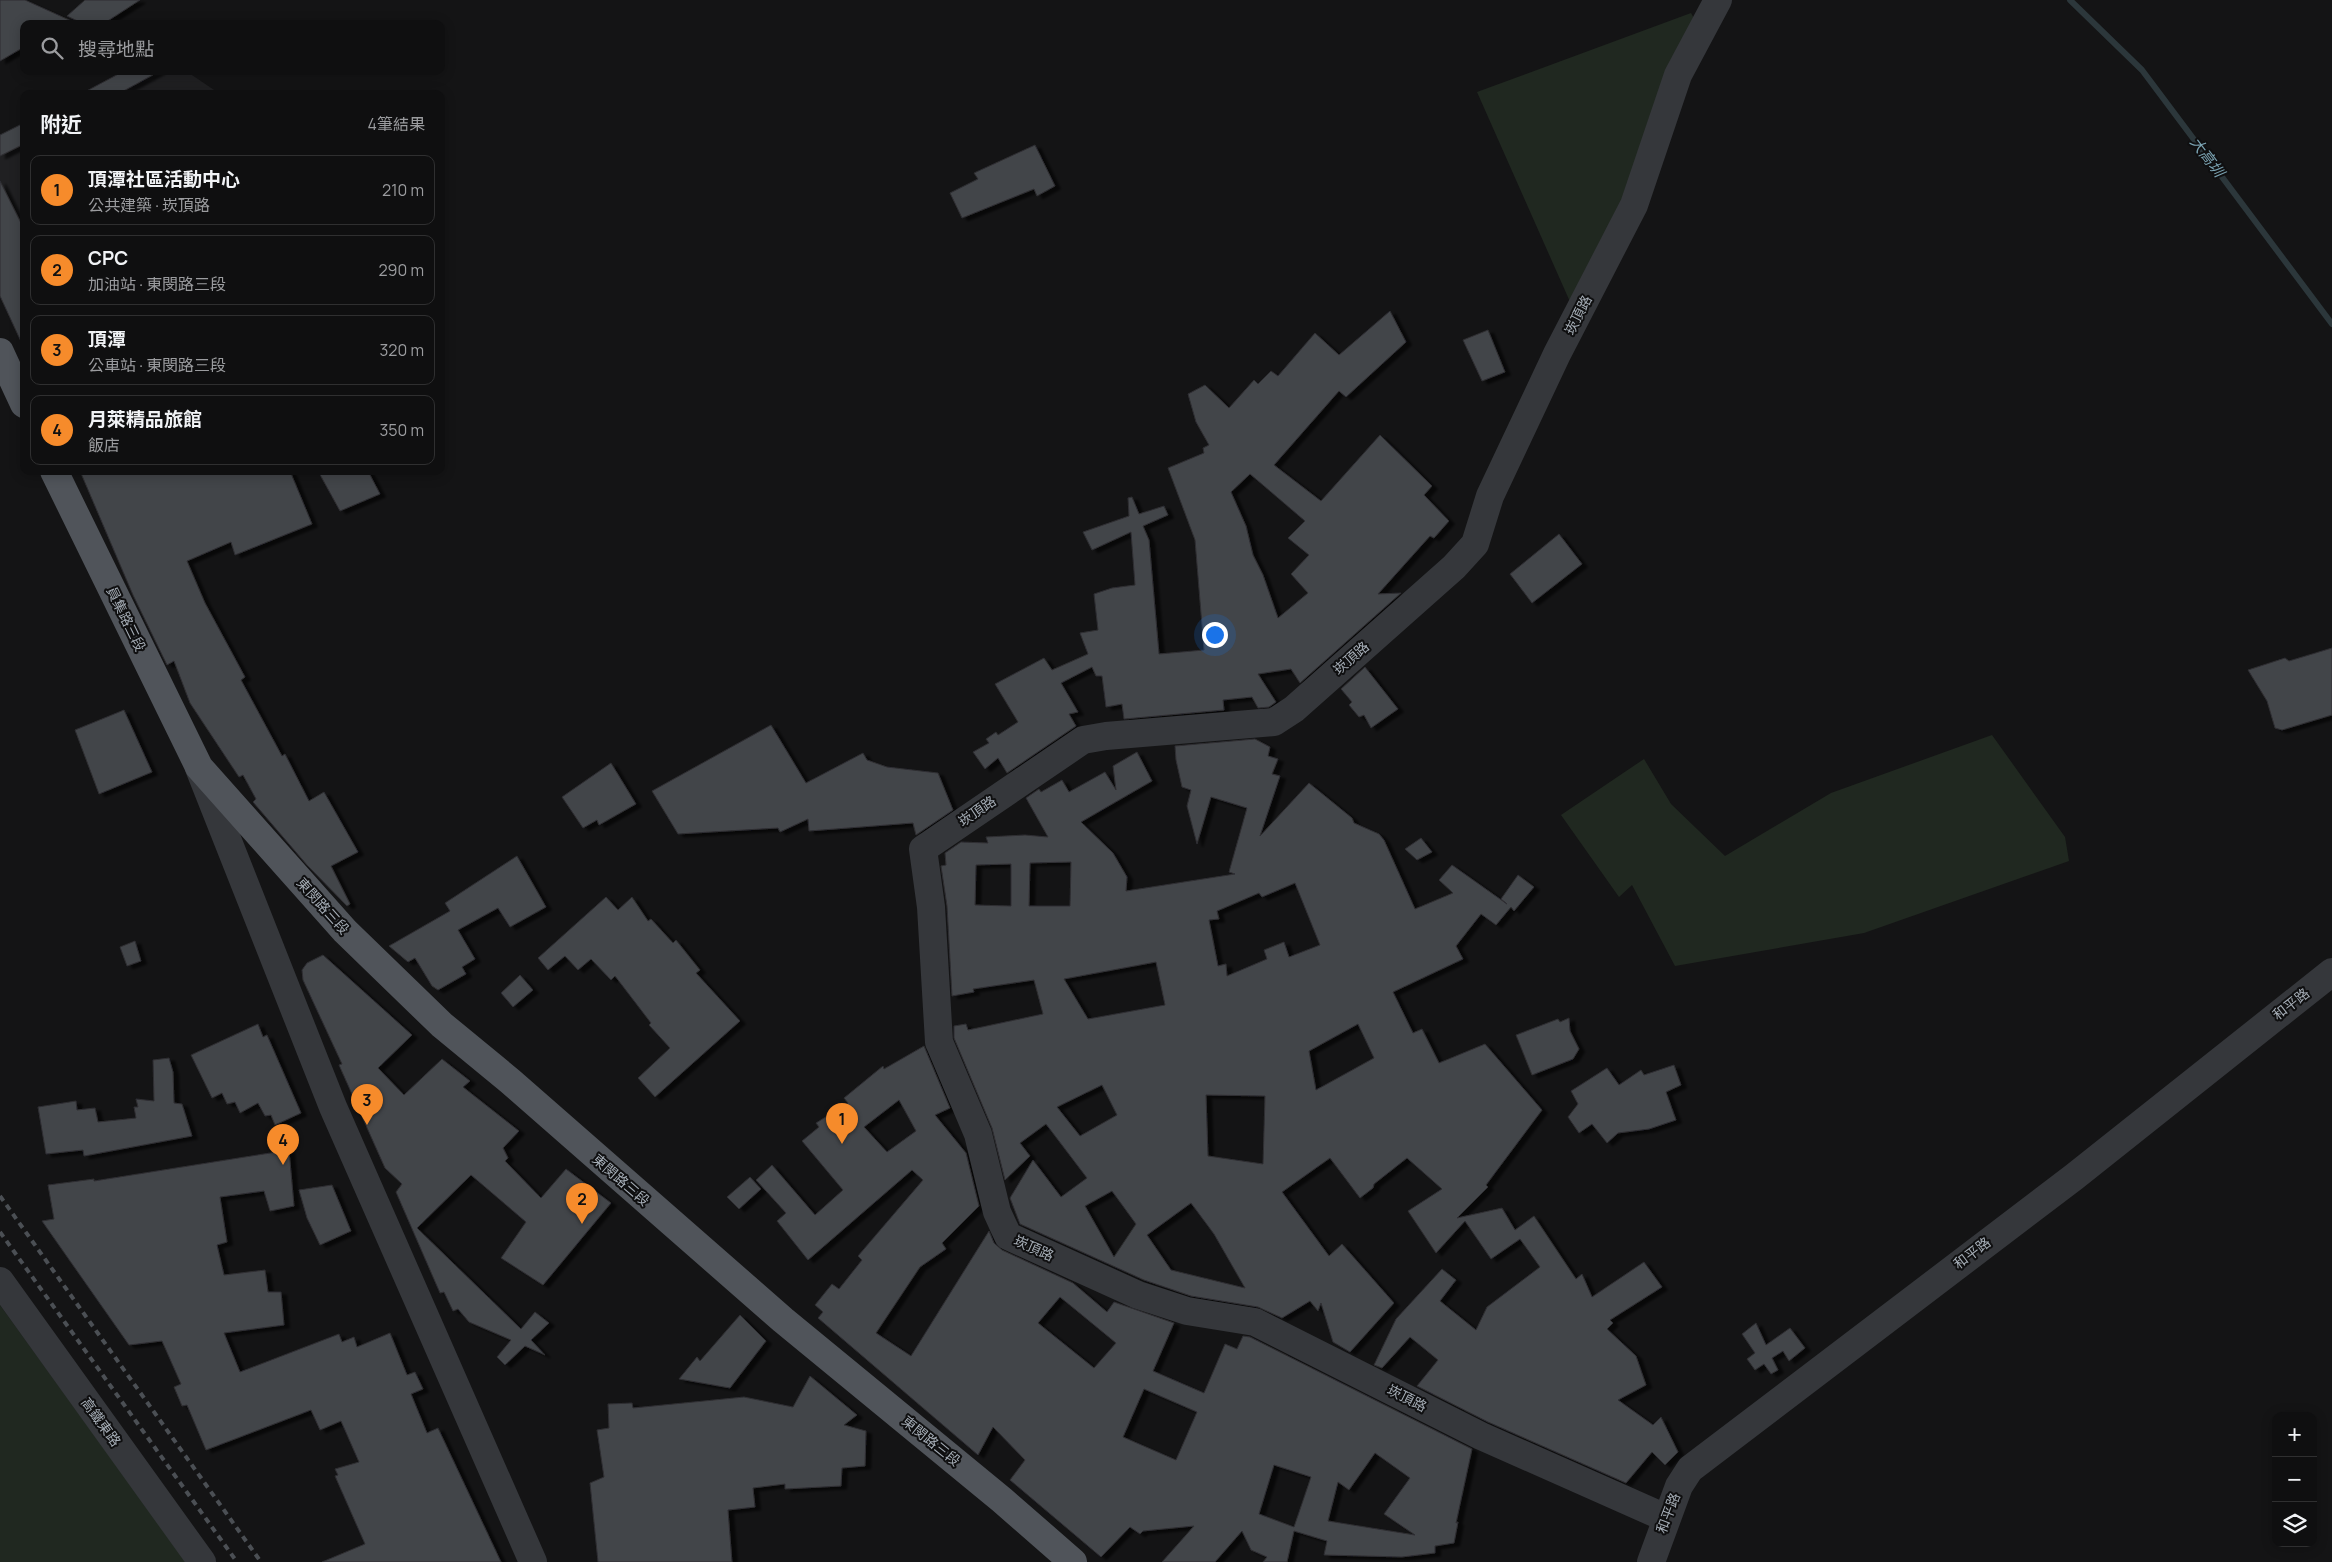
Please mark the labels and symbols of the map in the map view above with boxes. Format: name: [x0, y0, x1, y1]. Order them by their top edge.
water label: 大高圳: [2185, 132, 2231, 183]
street label: 崁頂路: [1560, 292, 1596, 338]
street label: 員集路三段: [103, 583, 150, 654]
your location: [1202, 622, 1228, 648]
street label: 崁頂路: [1329, 637, 1373, 679]
street label: 崁頂路: [954, 791, 999, 830]
street label: 東閔路三段: [293, 873, 354, 938]
street label: 和平路: [2268, 983, 2313, 1024]
pin: 3: [351, 1084, 383, 1125]
pin: 1: [826, 1103, 858, 1144]
pin: 4: [267, 1124, 299, 1165]
street label: 東閔路三段: [589, 1149, 654, 1210]
pin: 2: [566, 1183, 598, 1224]
street label: 崁頂路: [1011, 1230, 1057, 1265]
street label: 和平路: [1949, 1232, 1994, 1273]
street label: 崁頂路: [1384, 1380, 1430, 1416]
street label: 高鐵東路: [77, 1393, 126, 1450]
street label: 東閔路三段: [898, 1411, 964, 1470]
street label: 和平路: [1651, 1490, 1684, 1536]

